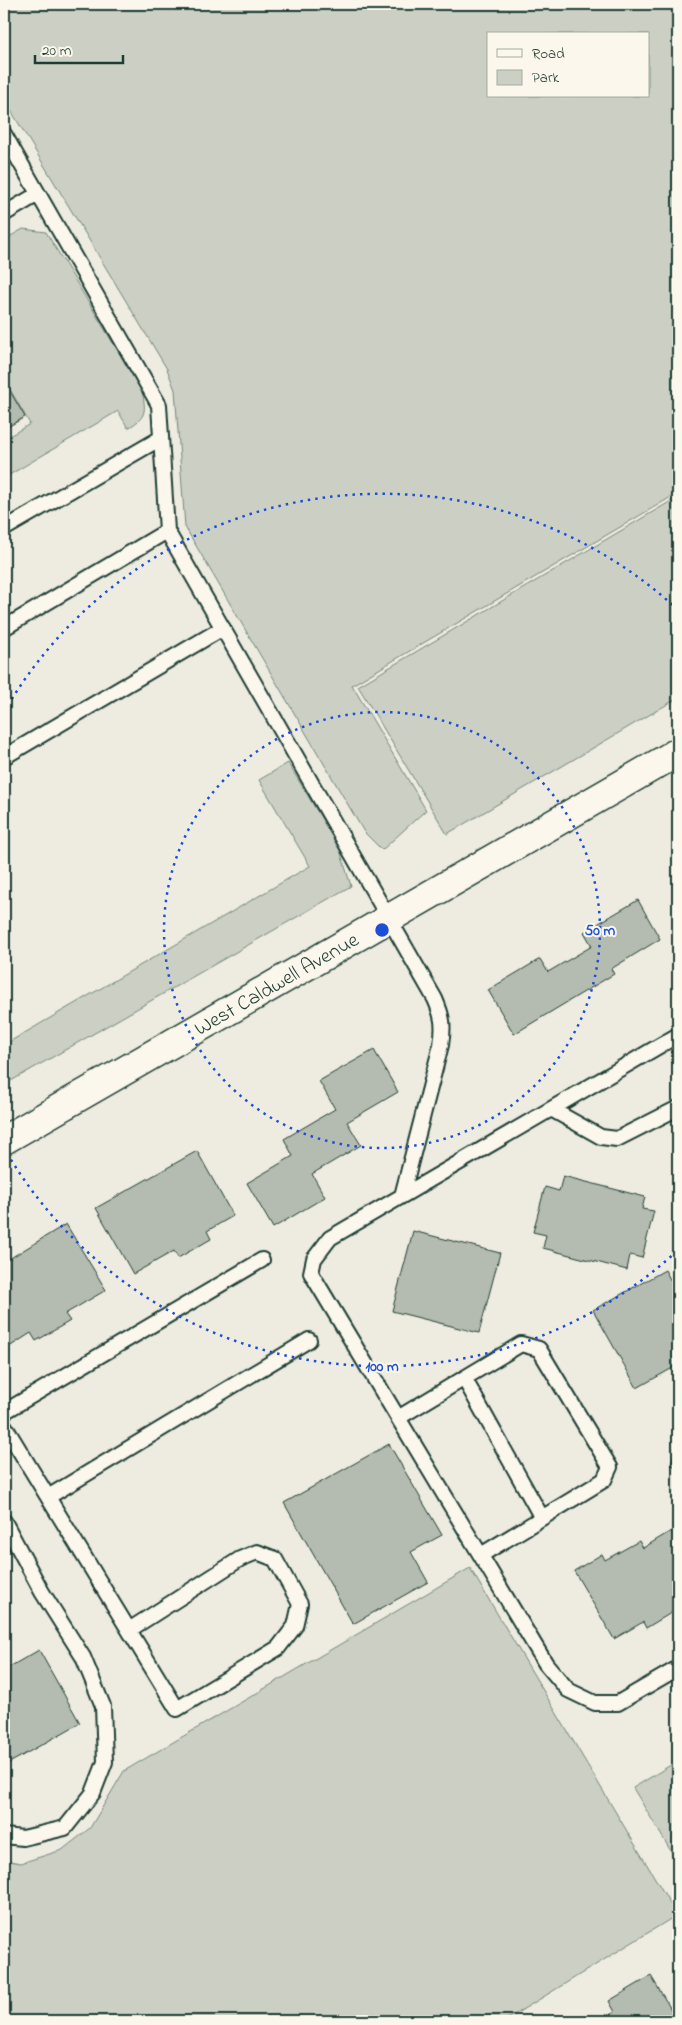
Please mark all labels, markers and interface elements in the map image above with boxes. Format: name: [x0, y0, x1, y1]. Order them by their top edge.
scale bar: [35, 32, 122, 64]
legend: [487, 32, 650, 98]
text: 20 m: [42, 40, 72, 62]
text: Road: [532, 43, 565, 65]
text: Park: [532, 67, 560, 89]
text: 50 m: [585, 920, 616, 942]
centre of rings: [373, 921, 391, 939]
street label: West Caldwell Avenue: [189, 926, 365, 1044]
text: 100 m: [365, 1356, 399, 1378]

